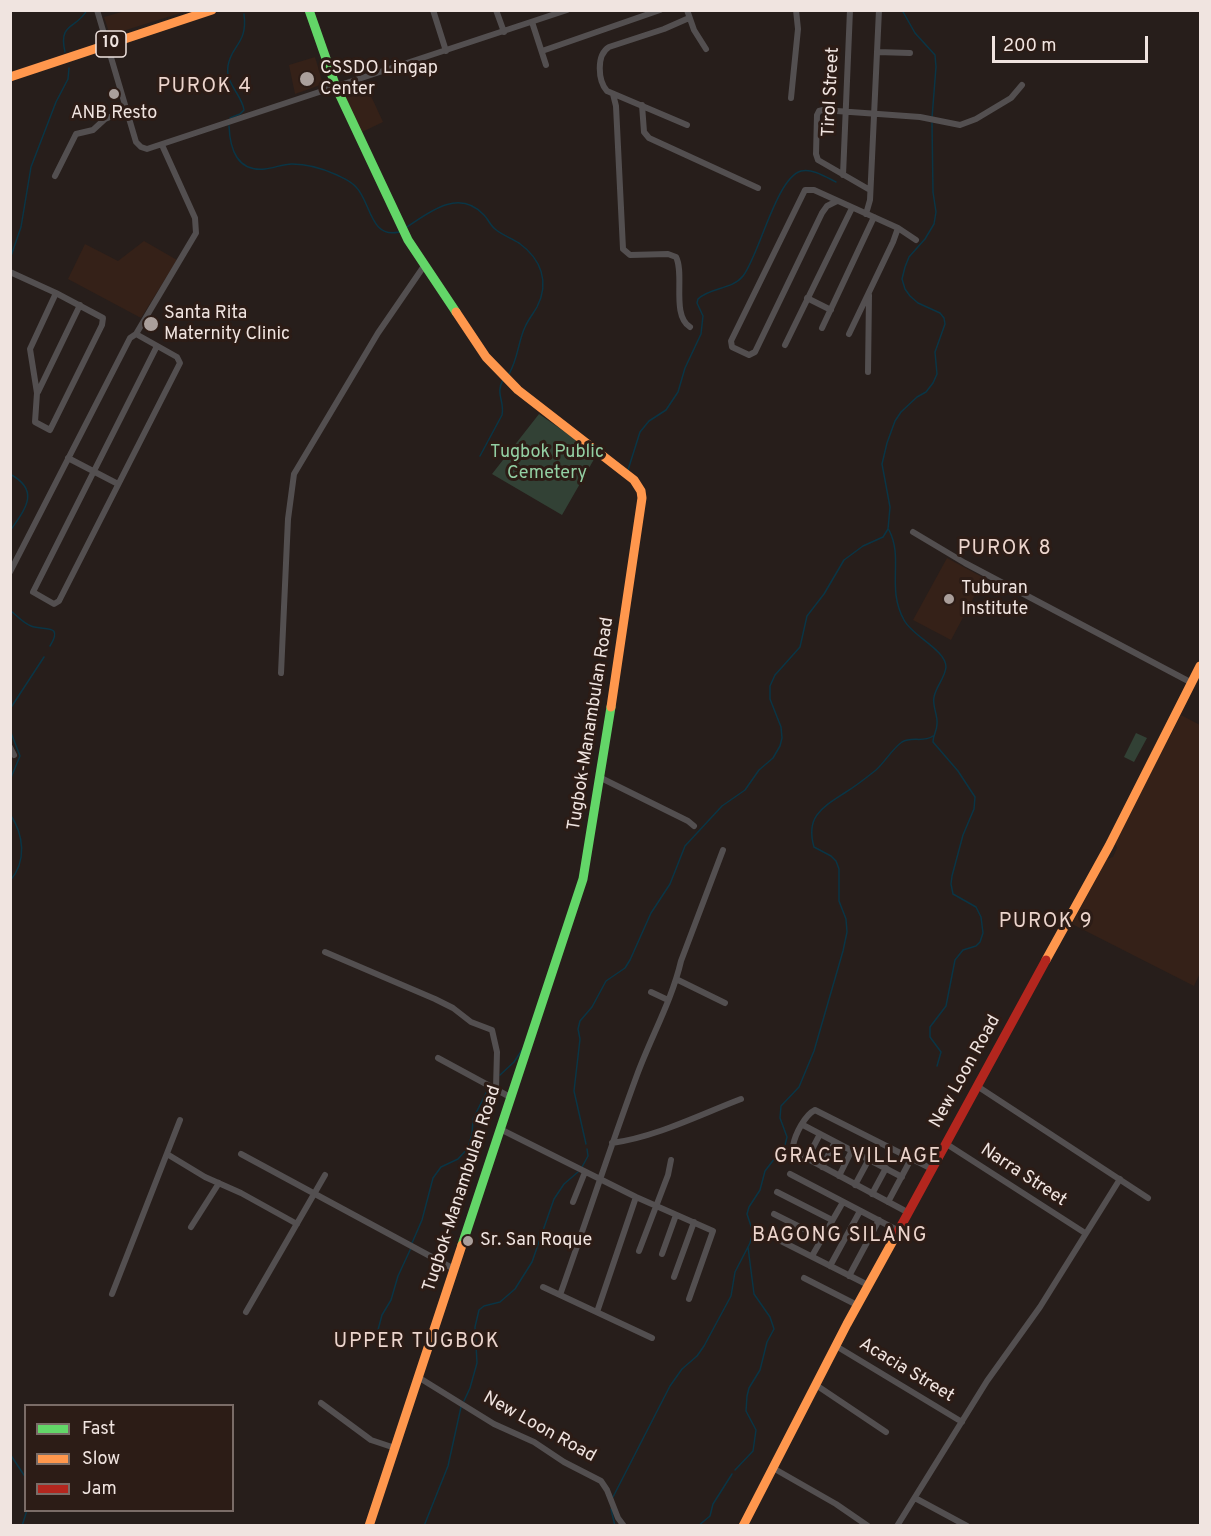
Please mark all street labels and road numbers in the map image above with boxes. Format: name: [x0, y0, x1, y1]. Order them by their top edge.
road number: 10: [96, 31, 126, 57]
street label: Tirol Street: [819, 46, 845, 138]
street label: Tugbok-Manambulan Road: [564, 616, 620, 832]
street label: New Loon Road: [926, 1012, 1006, 1132]
street label: Tugbok-Manambulan Road: [419, 1083, 507, 1295]
street label: Narra Street: [976, 1140, 1070, 1212]
street label: Acacia Street: [854, 1334, 958, 1408]
street label: New Loon Road: [479, 1388, 599, 1468]

